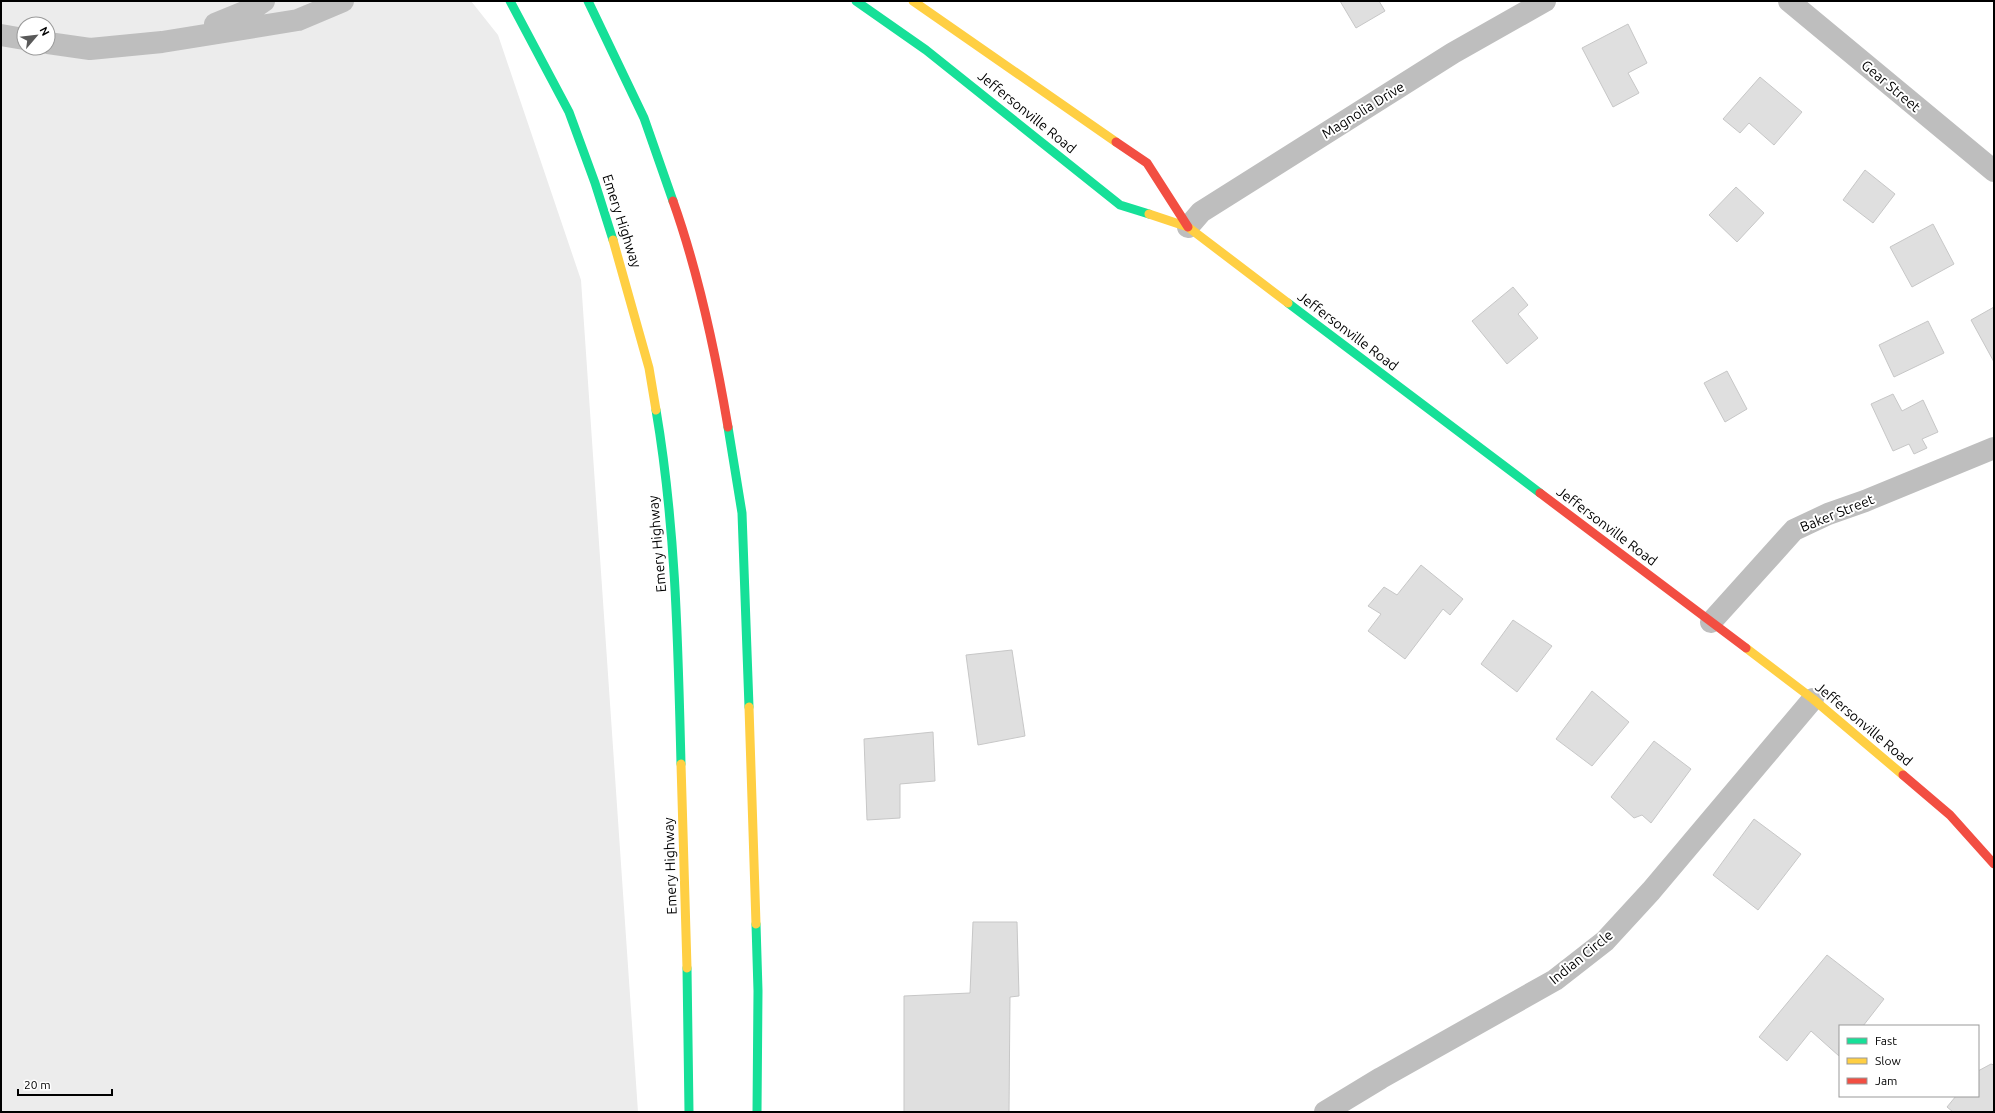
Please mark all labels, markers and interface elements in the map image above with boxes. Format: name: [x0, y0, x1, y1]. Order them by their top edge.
north arrow: [16, 16, 56, 56]
text: N: [38, 25, 52, 38]
street label: Gear Street: [1858, 57, 1924, 116]
street label: Jeffersonville Road: [975, 68, 1079, 156]
street label: Magnolia Drive: [1319, 78, 1407, 142]
street label: Emery Highway: [599, 172, 645, 270]
street label: Jeffersonville Road: [1295, 288, 1401, 374]
street label: Jeffersonville Road: [1554, 483, 1660, 569]
street label: Baker Street: [1798, 491, 1877, 535]
street label: Emery Highway: [645, 495, 669, 593]
street label: Jeffersonville Road: [1812, 679, 1916, 769]
street label: Emery Highway: [660, 817, 680, 915]
street label: Indian Circle: [1546, 927, 1616, 987]
legend: [1839, 1025, 1979, 1097]
text: Fast: [1875, 1034, 1897, 1047]
text: Slow: [1875, 1054, 1901, 1067]
scale bar: [18, 1071, 112, 1097]
text: Jam: [1875, 1074, 1897, 1087]
text: 20 m: [24, 1078, 51, 1091]

